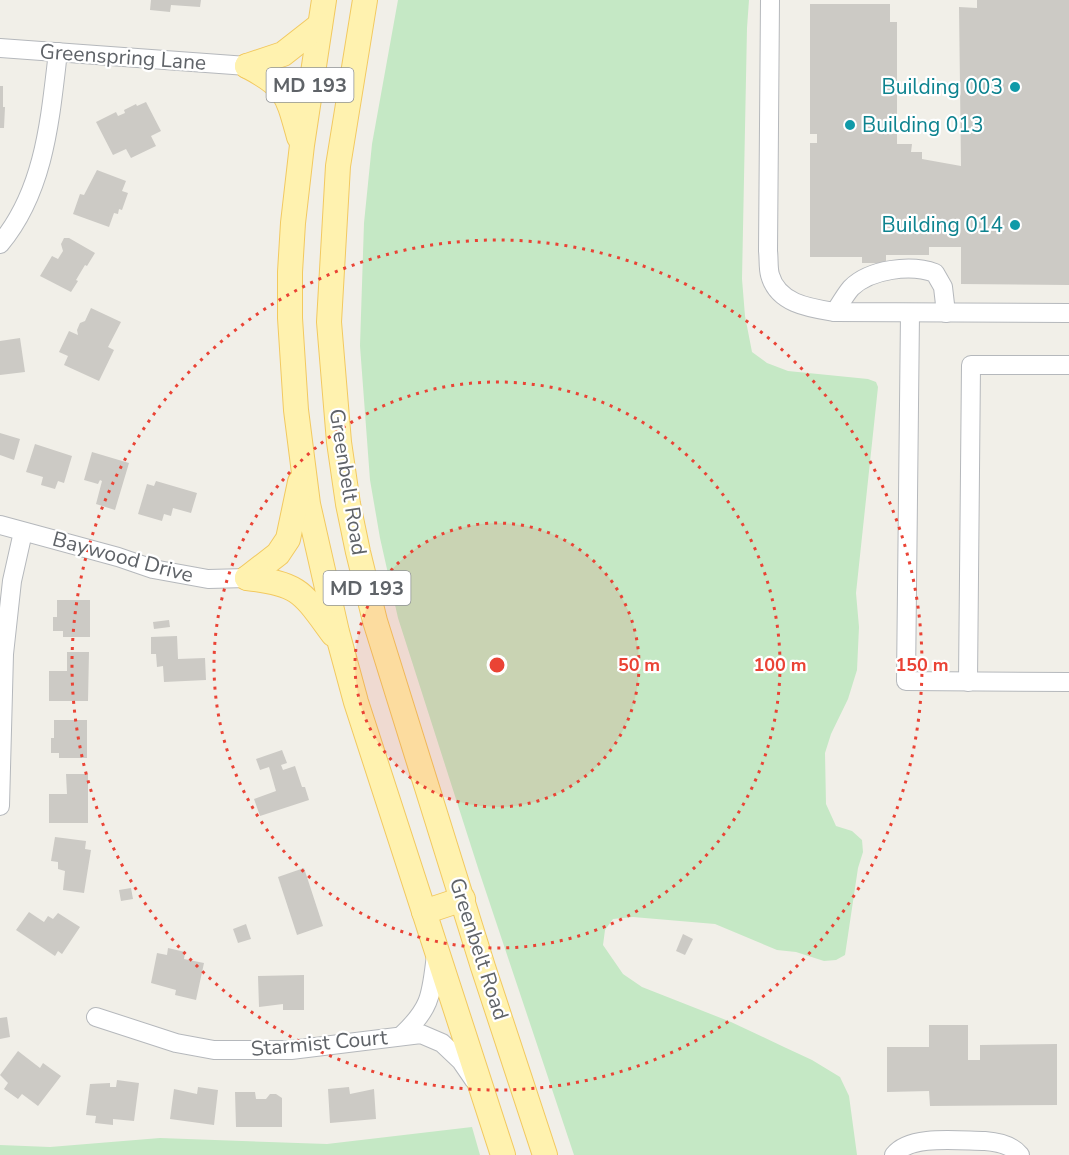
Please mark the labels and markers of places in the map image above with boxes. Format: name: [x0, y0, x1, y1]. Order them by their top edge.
place label: Building 003: [881, 73, 1003, 101]
marker: Building 003: [1008, 80, 1022, 94]
place label: Building 013: [862, 111, 984, 139]
marker: Building 013: [843, 118, 857, 132]
place label: Building 014: [881, 211, 1003, 239]
marker: Building 014: [1008, 218, 1022, 232]
centre of rings: [487, 655, 507, 675]

